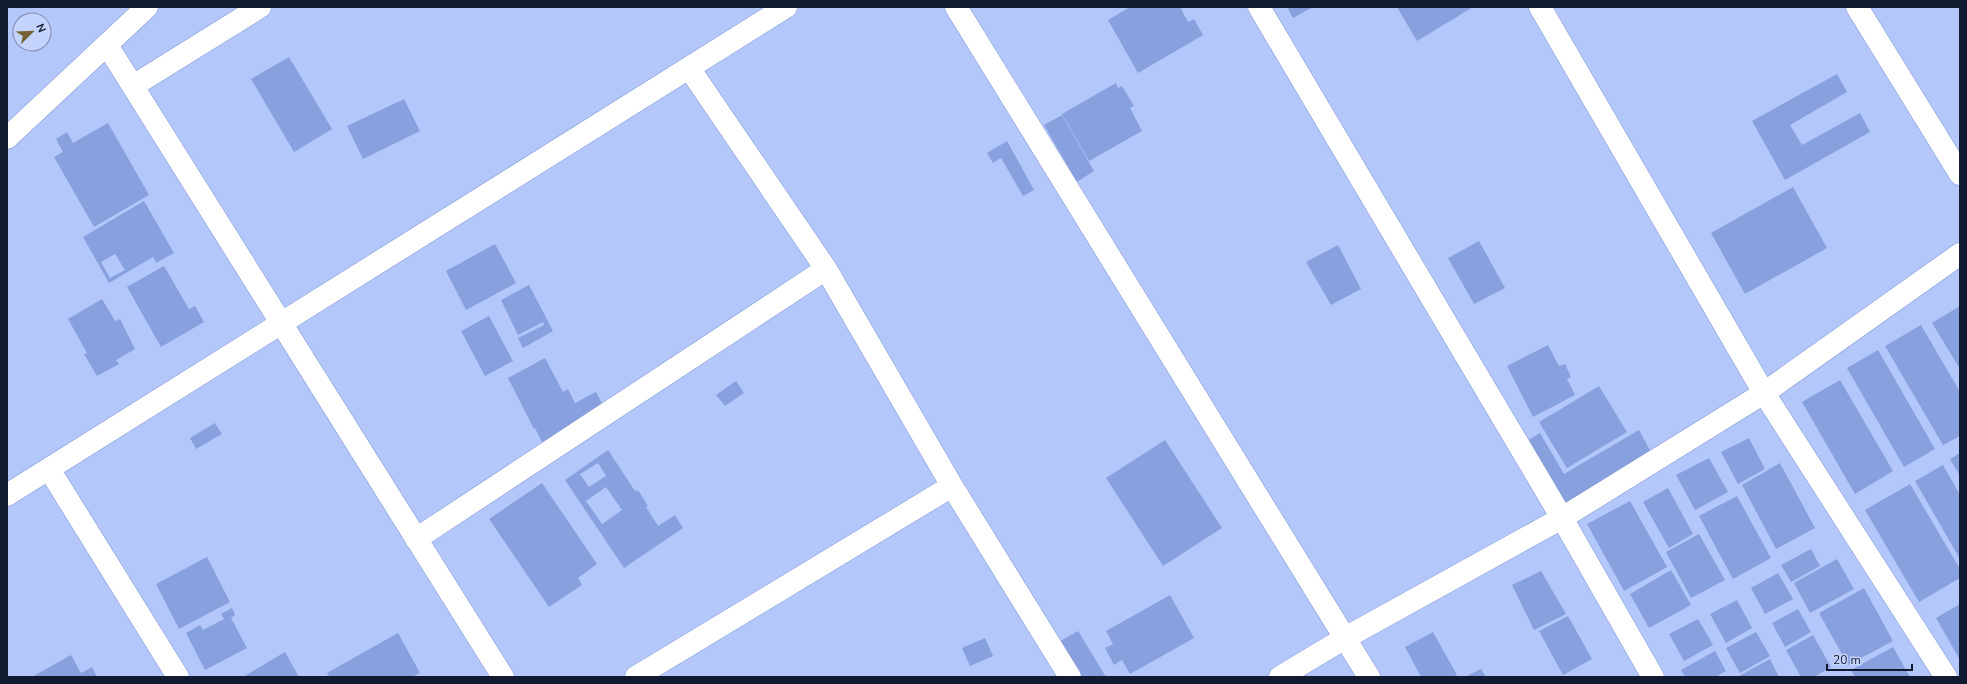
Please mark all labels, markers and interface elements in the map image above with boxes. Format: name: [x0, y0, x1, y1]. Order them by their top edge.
north arrow: [12, 12, 52, 52]
text: N: [32, 22, 49, 35]
scale bar: [1827, 646, 1912, 672]
text: 20 m: [1833, 652, 1861, 668]

